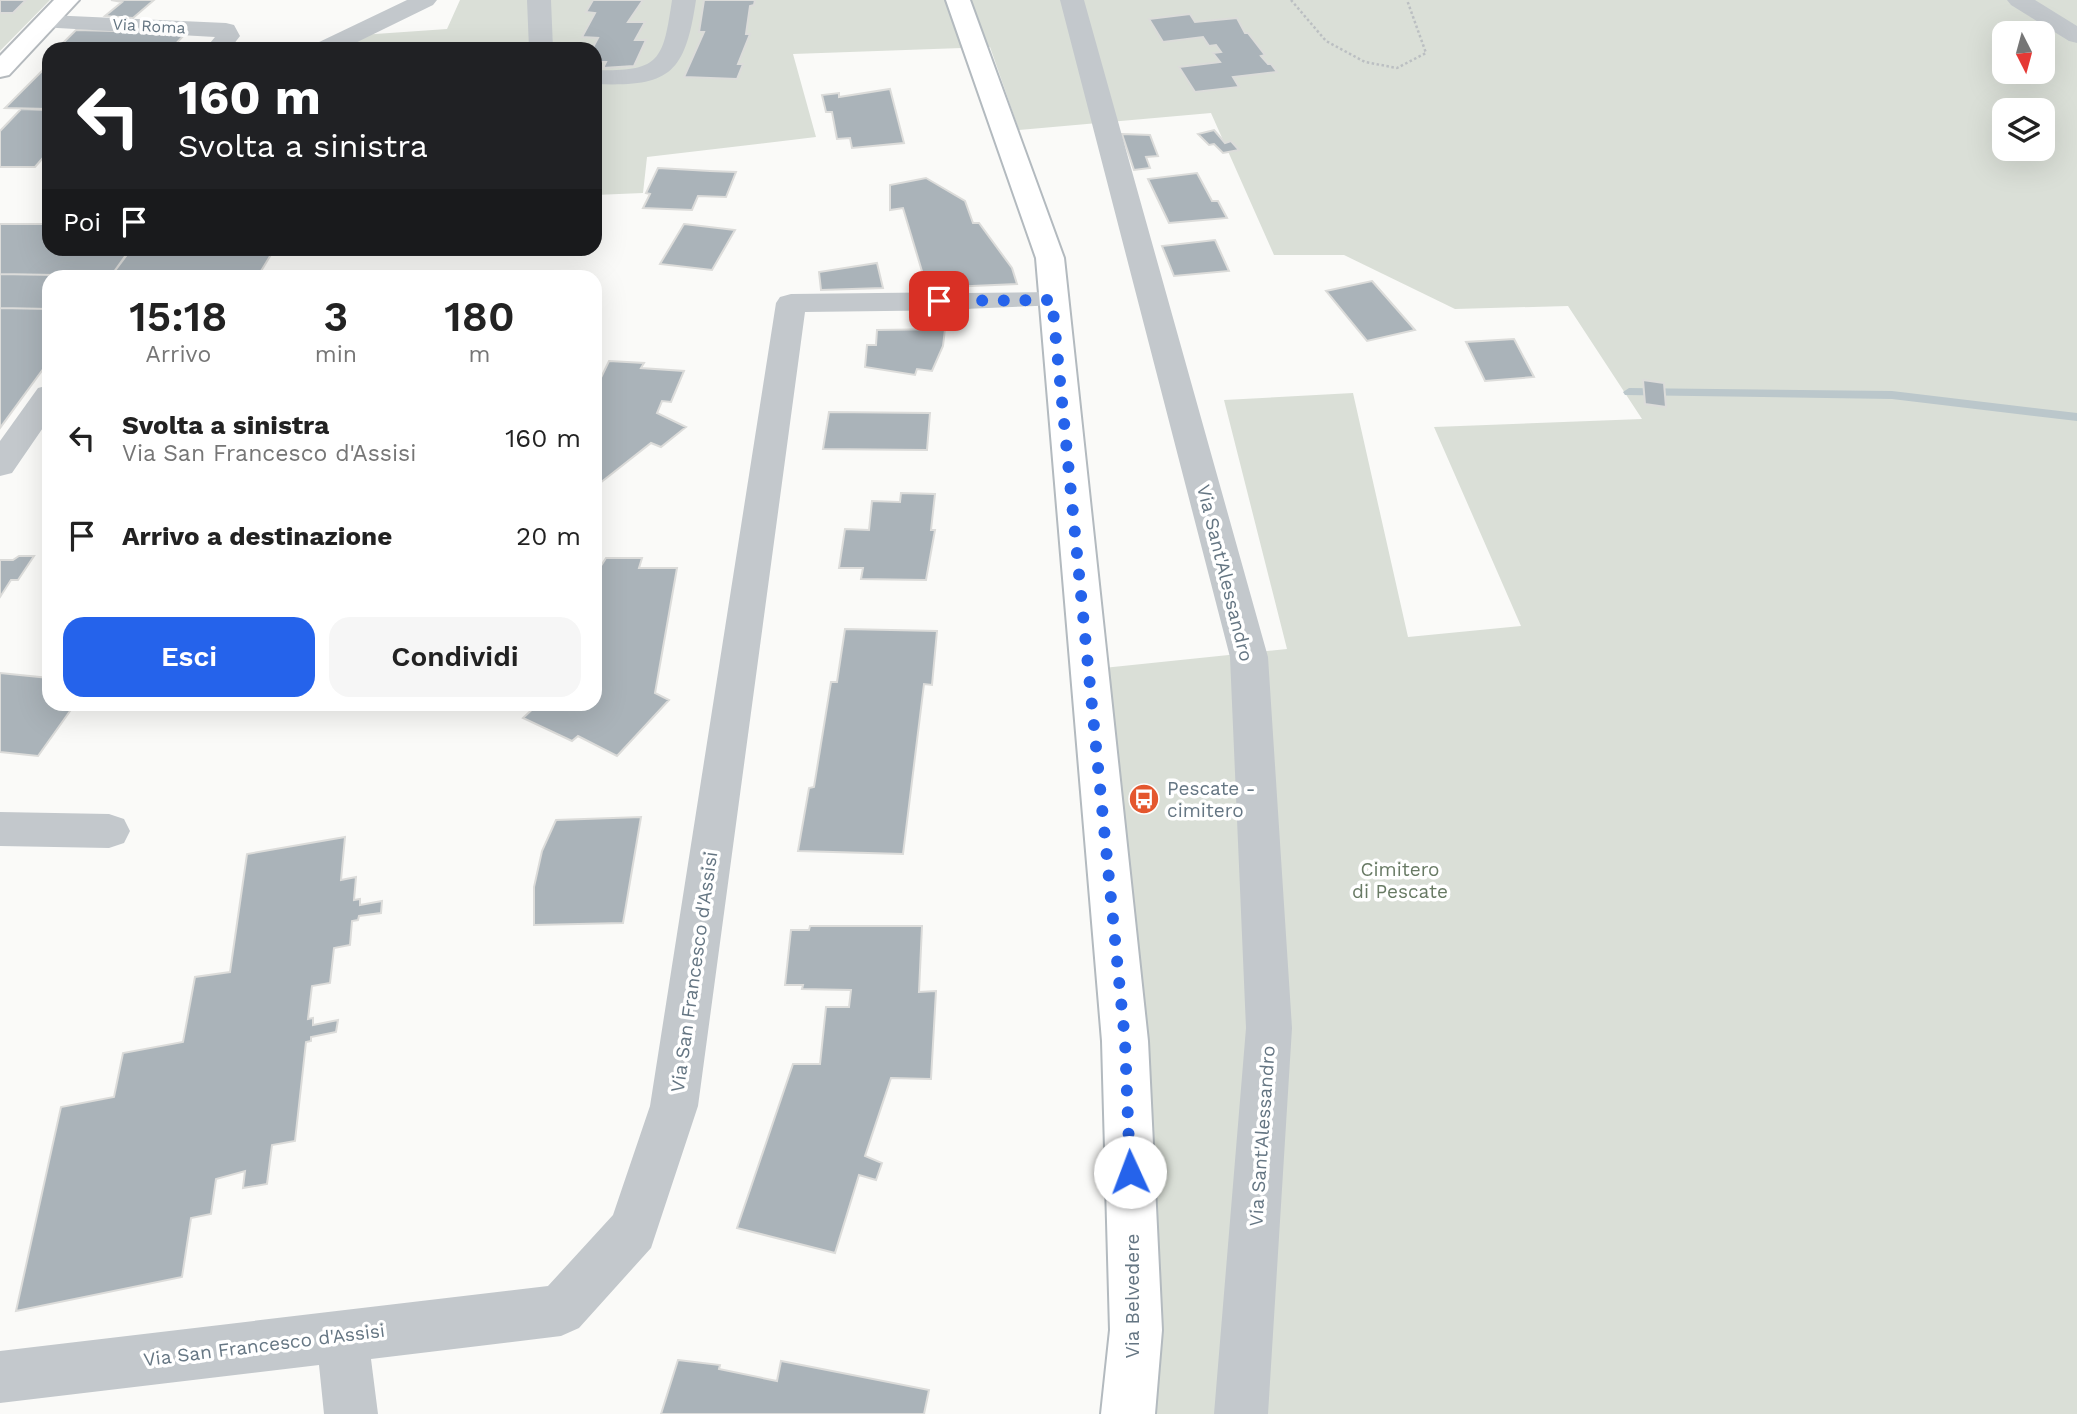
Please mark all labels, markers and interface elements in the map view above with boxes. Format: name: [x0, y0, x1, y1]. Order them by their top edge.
street label: Via Roma: [112, 15, 186, 37]
north arrow: [1992, 21, 2054, 84]
map controls: [1992, 21, 2055, 161]
text: 160 m: [178, 68, 321, 126]
icon: left: [63, 70, 154, 161]
button: layers: [1992, 98, 2055, 161]
text: Svolta a sinistra: [178, 127, 428, 165]
icon: arrive: [115, 203, 153, 241]
text: Poi: [63, 207, 101, 237]
pin: [909, 271, 969, 331]
icon: arrive: [920, 282, 958, 320]
text: 15:18: [129, 292, 227, 341]
text: 3: [324, 292, 348, 341]
text: 180: [444, 292, 515, 341]
text: Arrivo: [145, 341, 211, 368]
text: min: [315, 341, 357, 368]
text: m: [469, 341, 490, 368]
text: Svolta a sinistra: [122, 410, 329, 440]
icon: left: [63, 419, 101, 457]
text: 160 m: [505, 423, 581, 453]
text: Via San Francesco d'Assisi: [122, 440, 416, 467]
street label: Via Sant'Alessandro: [1192, 482, 1258, 664]
icon: arrive: [63, 517, 101, 555]
text: Arrivo a destinazione: [122, 521, 392, 551]
text: 20 m: [516, 521, 581, 551]
button: Esci: [63, 617, 315, 697]
button: Condividi: [329, 617, 581, 697]
place label: Pescate - cimitero: [1167, 777, 1256, 822]
bus stop icon: Pescate - cimitero: [1127, 782, 1161, 816]
street label: Via San Francesco d'Assisi: [666, 850, 722, 1094]
park label: Cimitero di Pescate: [1352, 858, 1448, 903]
street label: Via Sant'Alessandro: [1244, 1045, 1280, 1227]
position arrow: [1093, 1135, 1167, 1209]
street label: Via Belvedere: [1121, 1233, 1144, 1359]
street label: Via San Francesco d'Assisi: [142, 1319, 386, 1371]

